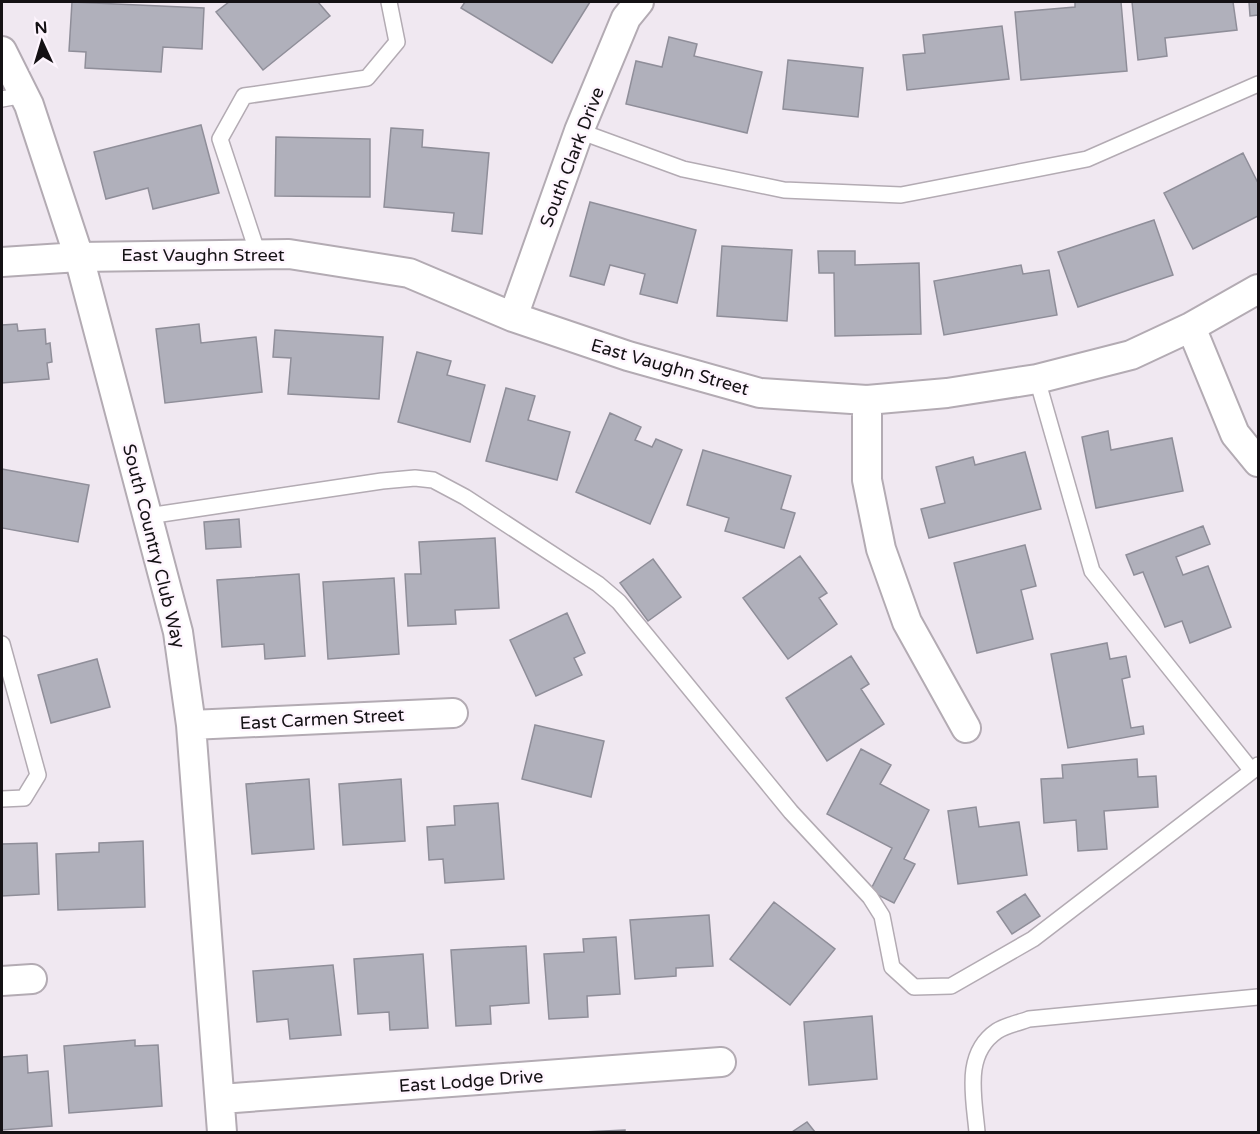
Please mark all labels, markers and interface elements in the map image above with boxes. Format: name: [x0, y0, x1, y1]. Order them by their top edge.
north arrow: [12, 12, 72, 72]
text: N: [34, 18, 48, 38]
street label: South Clark Drive: [535, 84, 609, 230]
street label: East Vaughn Street: [121, 244, 285, 266]
street label: East Vaughn Street: [588, 334, 752, 400]
street label: South Country Club Way: [118, 442, 190, 651]
street label: East Carmen Street: [239, 704, 405, 734]
street label: East Lodge Drive: [398, 1065, 544, 1097]

